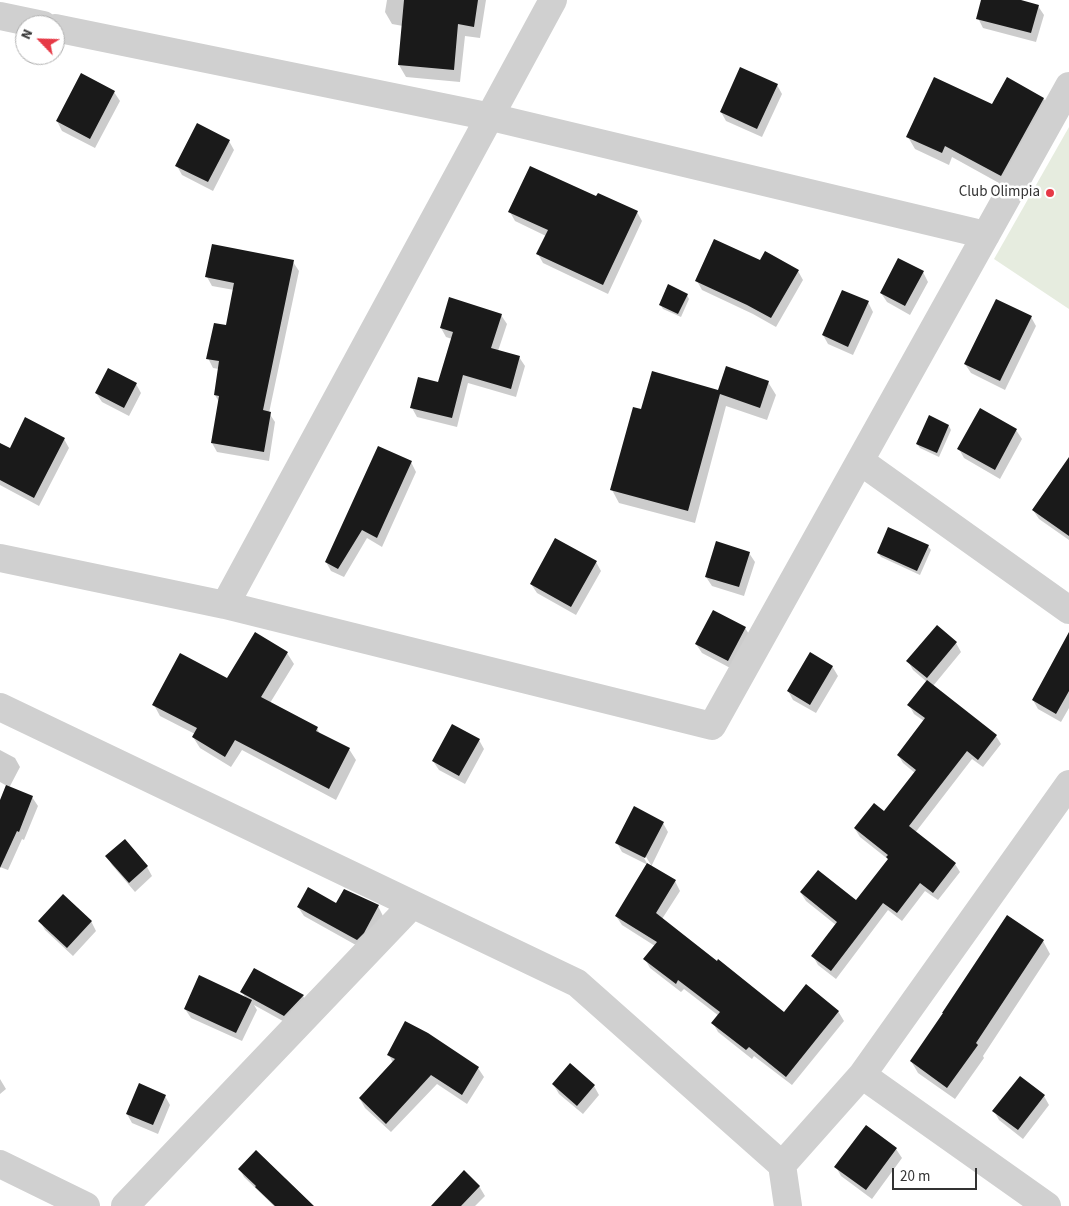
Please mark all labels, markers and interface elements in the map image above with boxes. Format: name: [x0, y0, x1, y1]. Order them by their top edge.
north arrow: [15, 15, 65, 65]
text: N: [16, 26, 38, 43]
place label: Club Olimpia: [959, 184, 1040, 202]
marker: Club Olimpia: [1044, 187, 1056, 199]
scale bar: [894, 1158, 979, 1190]
text: 20 m: [900, 1166, 930, 1187]

